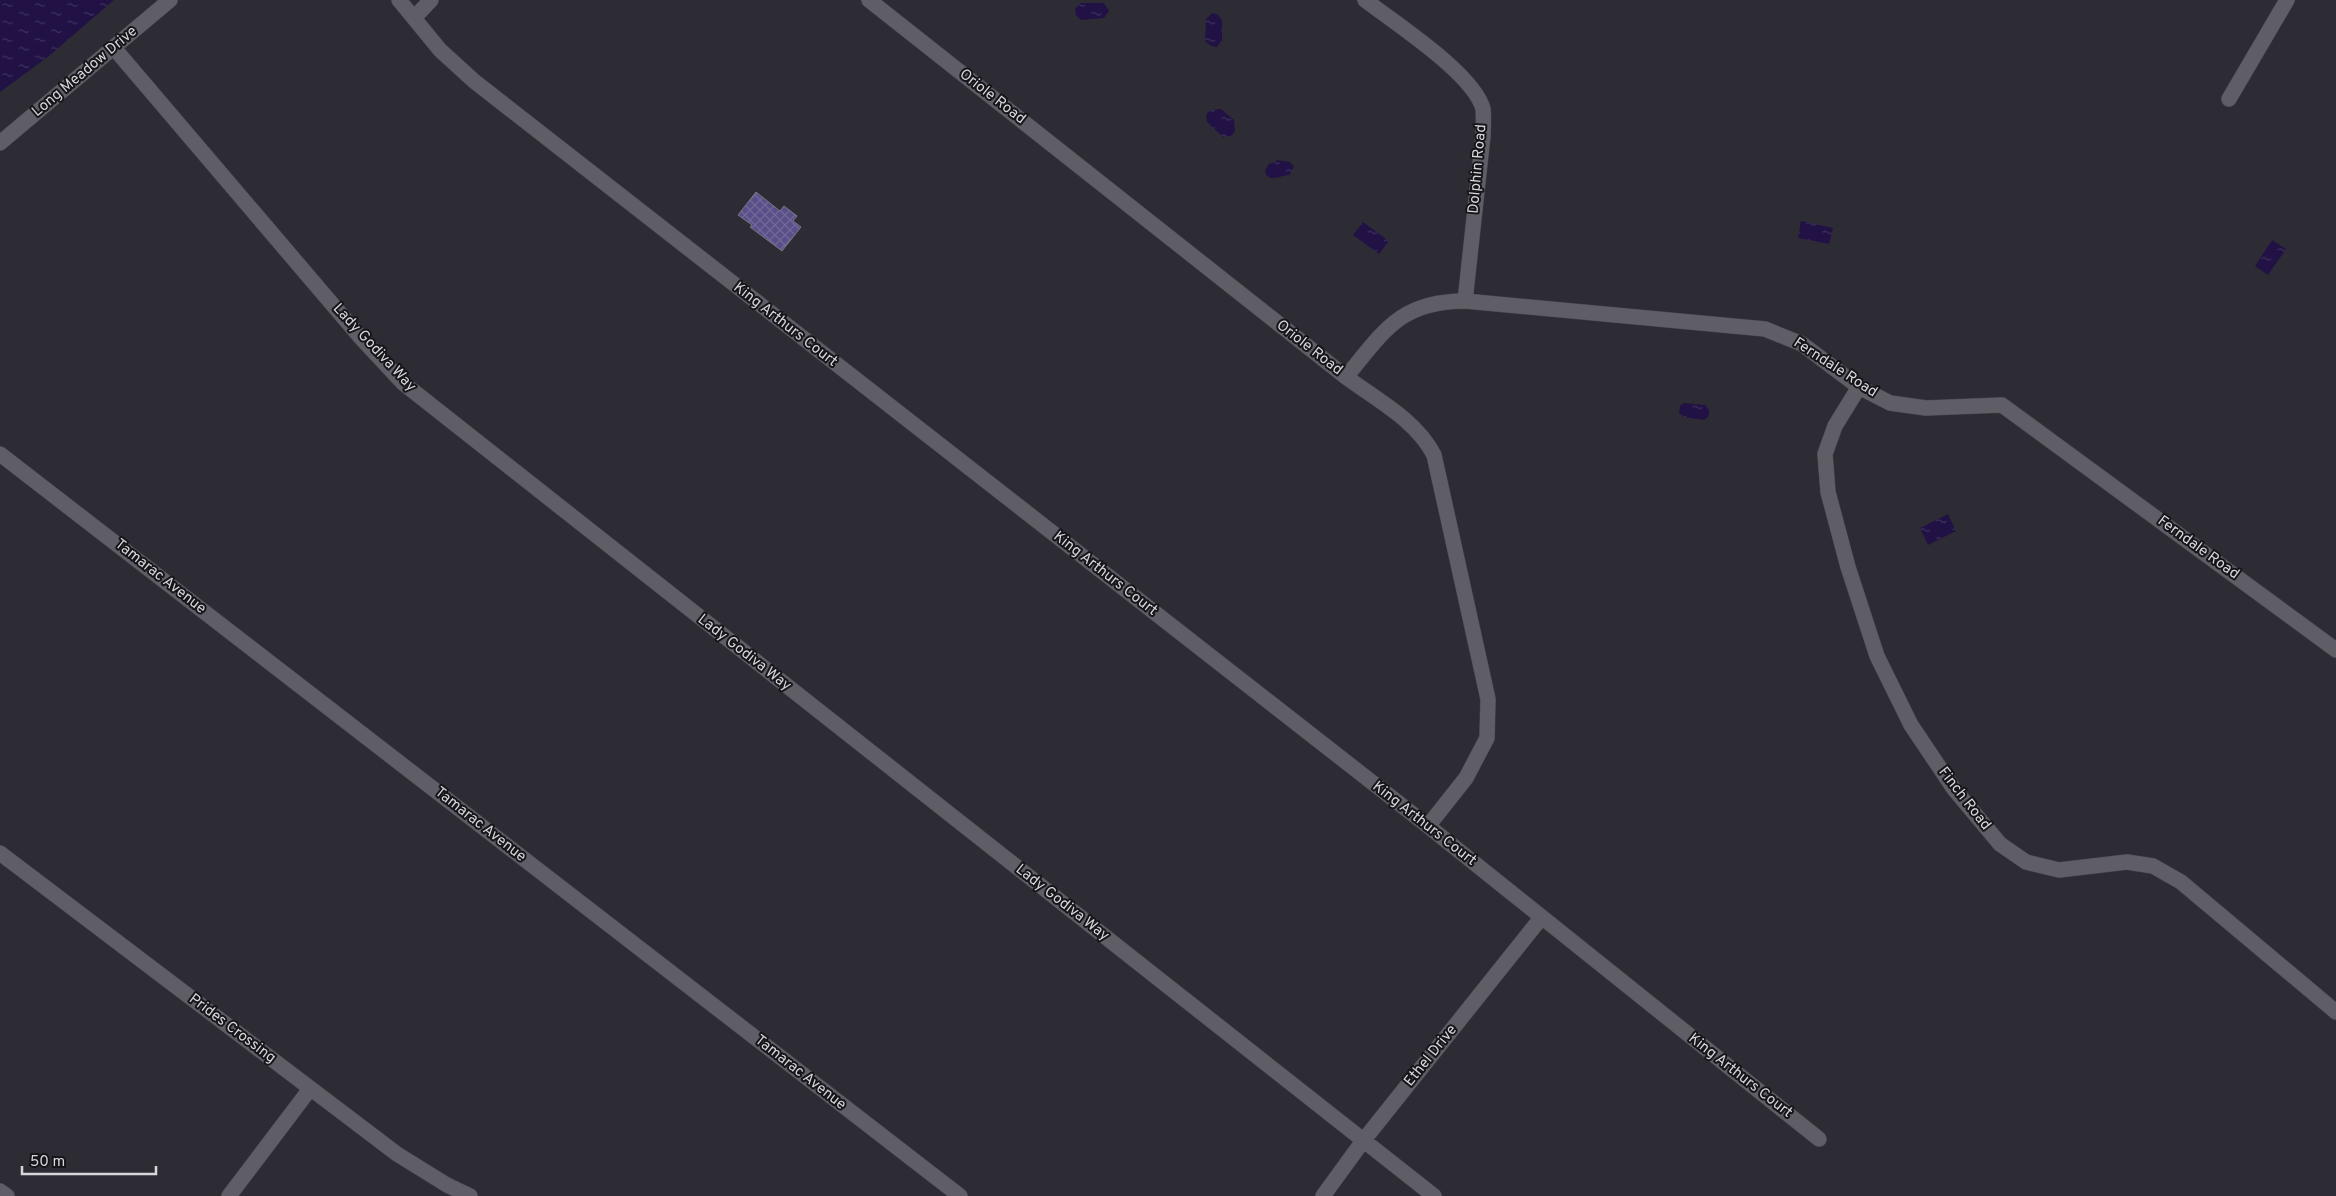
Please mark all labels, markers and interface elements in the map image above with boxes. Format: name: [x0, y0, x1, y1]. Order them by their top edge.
street label: Long Meadow Drive: [28, 22, 142, 122]
street label: Oriole Road: [955, 65, 1029, 129]
street label: Dolphin Road: [1465, 123, 1491, 215]
street label: King Arthurs Court: [729, 278, 841, 372]
street label: Lady Godiva Way: [328, 300, 420, 396]
street label: Oriole Road: [1272, 316, 1346, 380]
street label: Ferndale Road: [1789, 334, 1881, 402]
street label: Ferndale Road: [2153, 512, 2243, 584]
street label: King Arthurs Court: [1049, 527, 1161, 621]
street label: Tamarac Avenue: [110, 535, 210, 619]
street label: Lady Godiva Way: [693, 610, 795, 696]
street label: Finch Road: [1933, 764, 1995, 834]
street label: King Arthurs Court: [1368, 777, 1480, 871]
street label: Tamarac Avenue: [430, 783, 530, 867]
street label: Lady Godiva Way: [1011, 860, 1113, 946]
street label: Prides Crossing: [185, 990, 279, 1068]
street label: Ethel Drive: [1400, 1021, 1462, 1091]
street label: King Arthurs Court: [1684, 1029, 1796, 1123]
street label: Tamarac Avenue: [750, 1031, 850, 1115]
scale bar: [22, 1144, 156, 1176]
text: 50 m: [30, 1153, 65, 1172]

